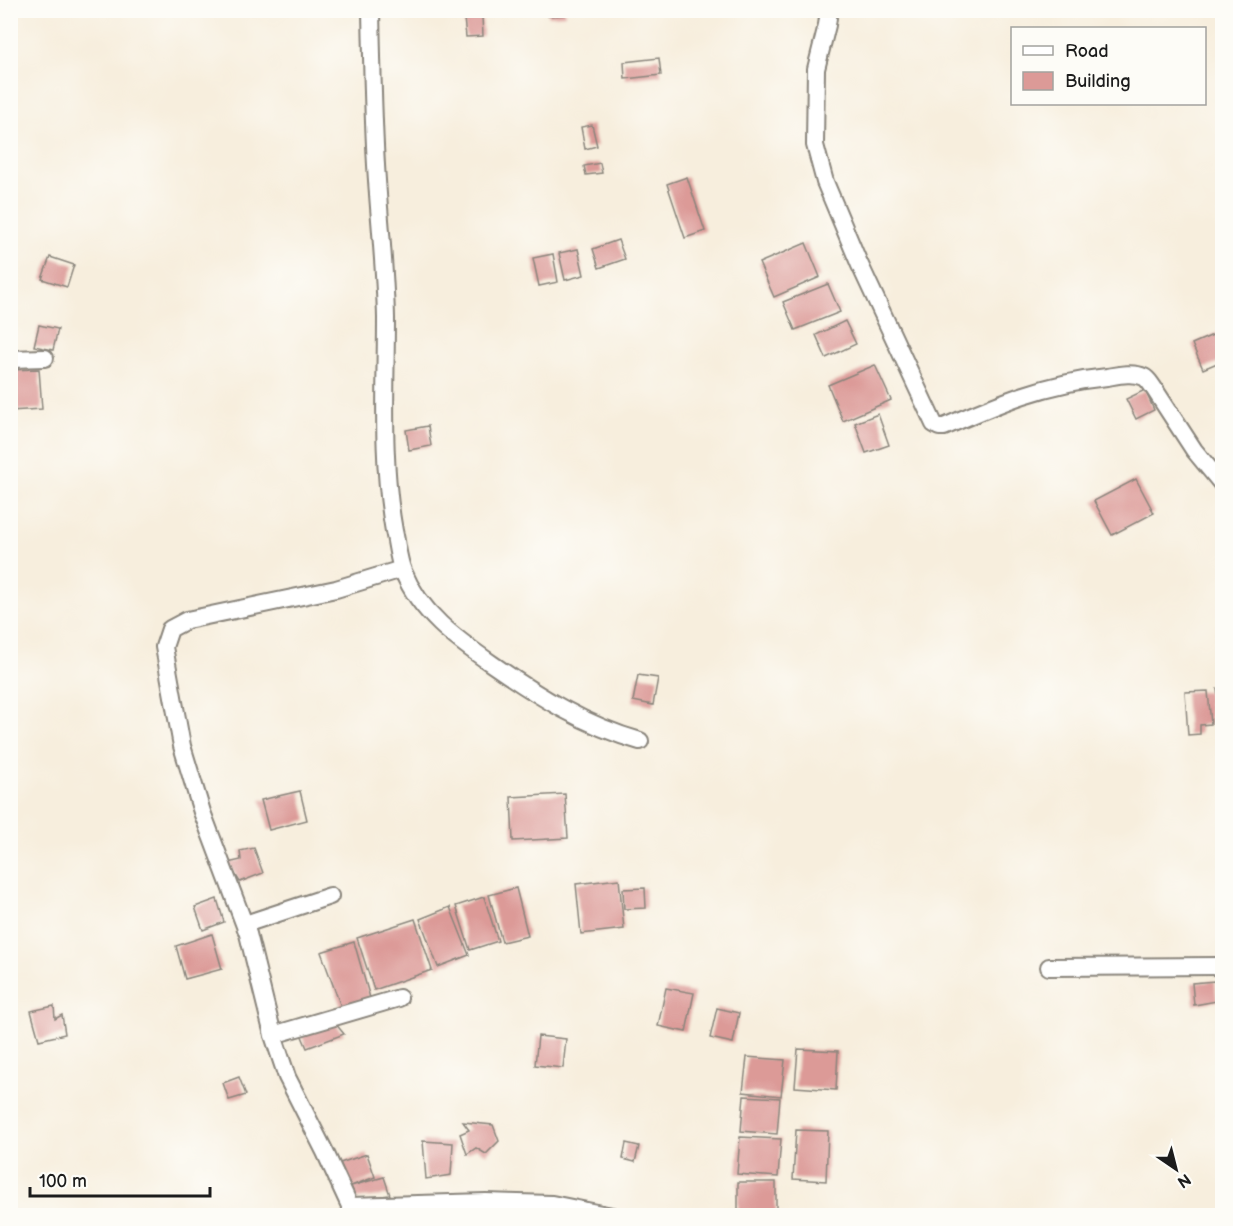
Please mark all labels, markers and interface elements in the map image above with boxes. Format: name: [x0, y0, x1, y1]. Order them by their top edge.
legend: [1011, 27, 1206, 105]
text: Road: [1065, 41, 1109, 62]
text: Building: [1065, 71, 1131, 92]
north arrow: [1146, 1139, 1206, 1199]
scale bar: [30, 1160, 210, 1198]
text: N: [1173, 1169, 1194, 1191]
text: 100 m: [39, 1171, 87, 1192]

